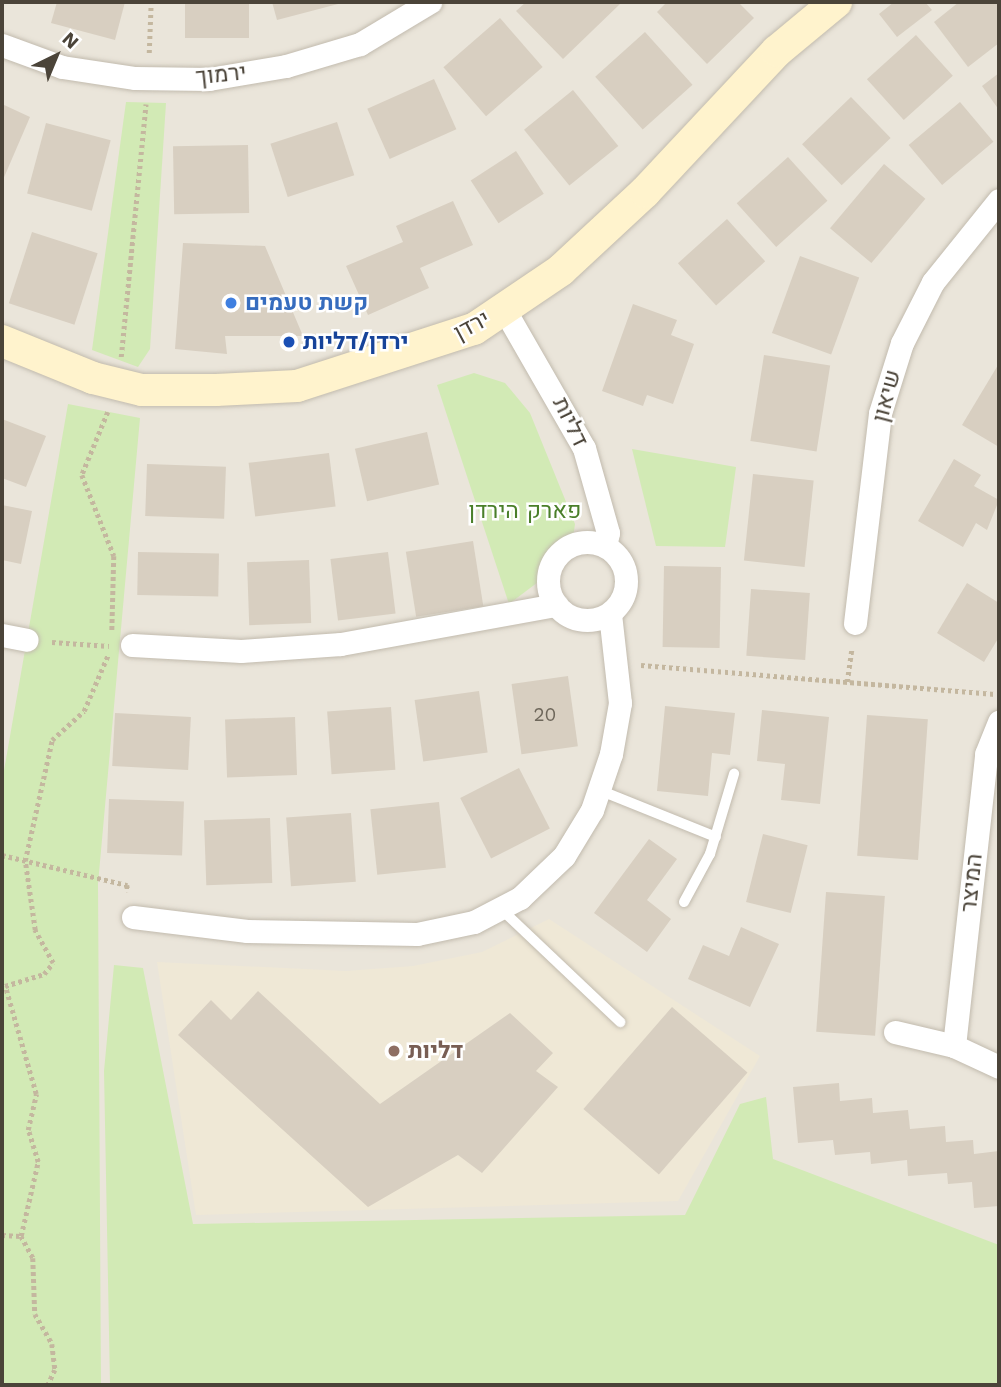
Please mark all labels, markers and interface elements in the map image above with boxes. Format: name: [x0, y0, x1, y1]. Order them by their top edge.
north arrow: [21, 21, 91, 91]
text: N: [58, 27, 84, 53]
street label: ירמוך: [194, 59, 248, 91]
place label: קשת טעמים: [245, 289, 368, 317]
marker: קשת טעמים: [223, 295, 239, 311]
street label: ירדן: [449, 305, 495, 347]
place label: ירדן/דליות: [303, 328, 409, 356]
marker: ירדן/דליות: [281, 334, 297, 350]
street label: שיאון: [867, 367, 907, 425]
street label: דליות: [546, 393, 594, 451]
park label: פארק הירדן: [469, 497, 581, 525]
house number: 20: [534, 704, 556, 726]
street label: המיצר: [955, 852, 989, 914]
place label: דליות: [408, 1037, 463, 1065]
marker: דליות: [386, 1043, 402, 1059]

